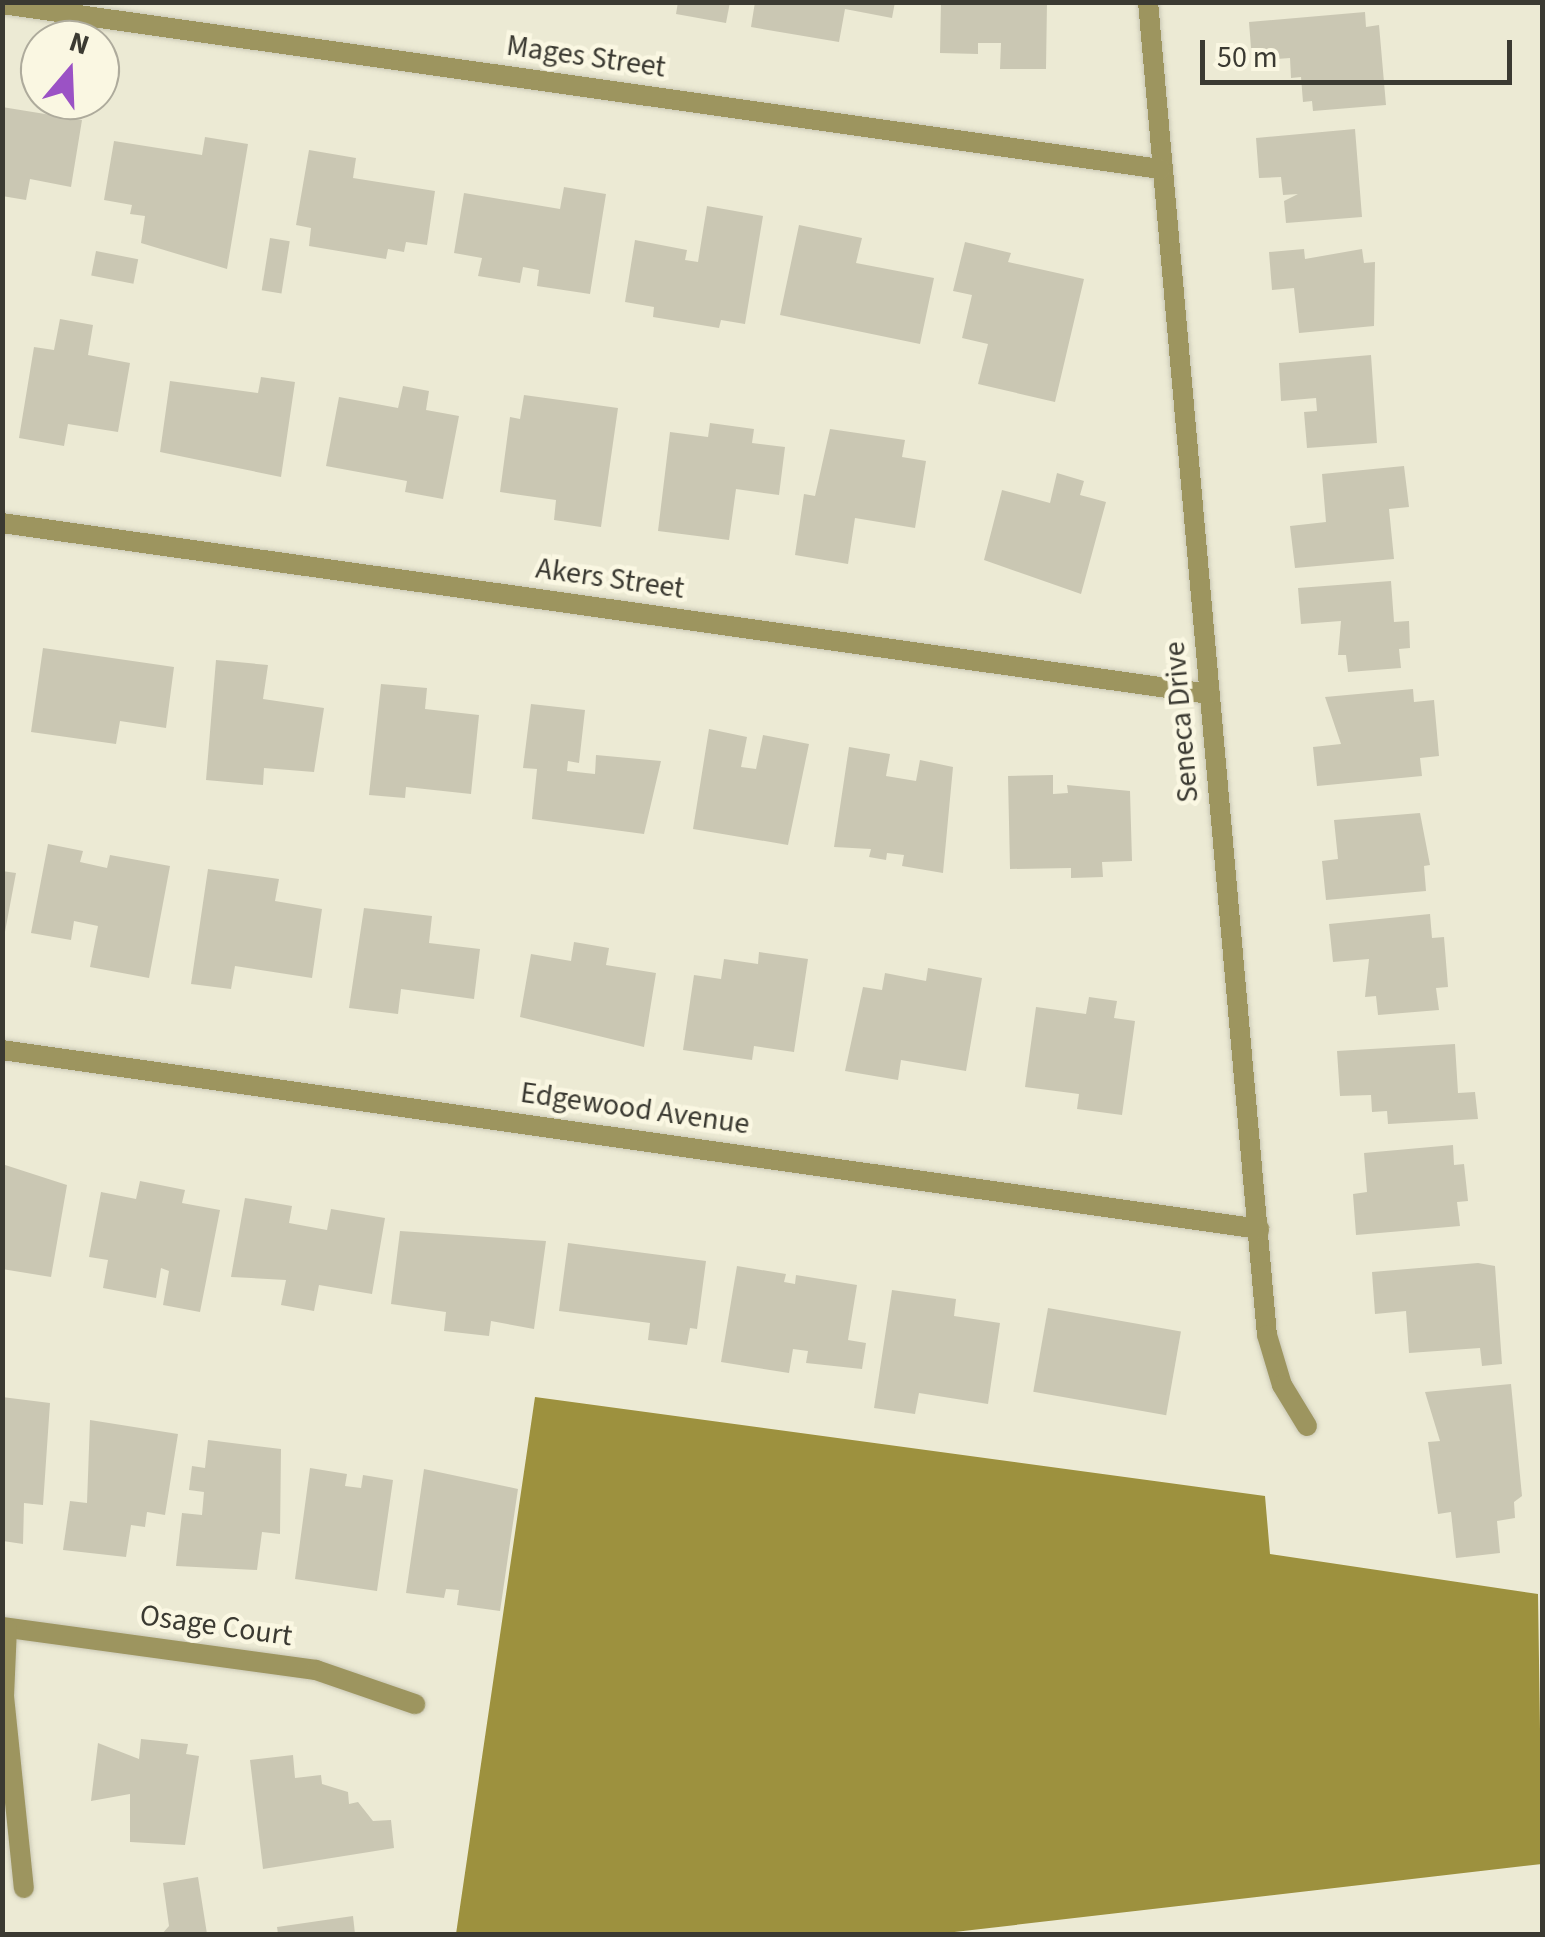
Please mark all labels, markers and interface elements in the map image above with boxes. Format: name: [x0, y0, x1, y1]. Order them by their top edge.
north arrow: [20, 20, 120, 120]
scale bar: [1205, 20, 1518, 82]
text: N: [64, 22, 94, 65]
street label: Mages Street: [504, 28, 668, 86]
text: 50 m: [1217, 36, 1278, 79]
street label: Akers Street: [533, 551, 687, 607]
street label: Seneca Drive: [1157, 640, 1207, 804]
street label: Edgewood Avenue: [518, 1075, 752, 1143]
street label: Osage Court: [138, 1597, 294, 1655]

